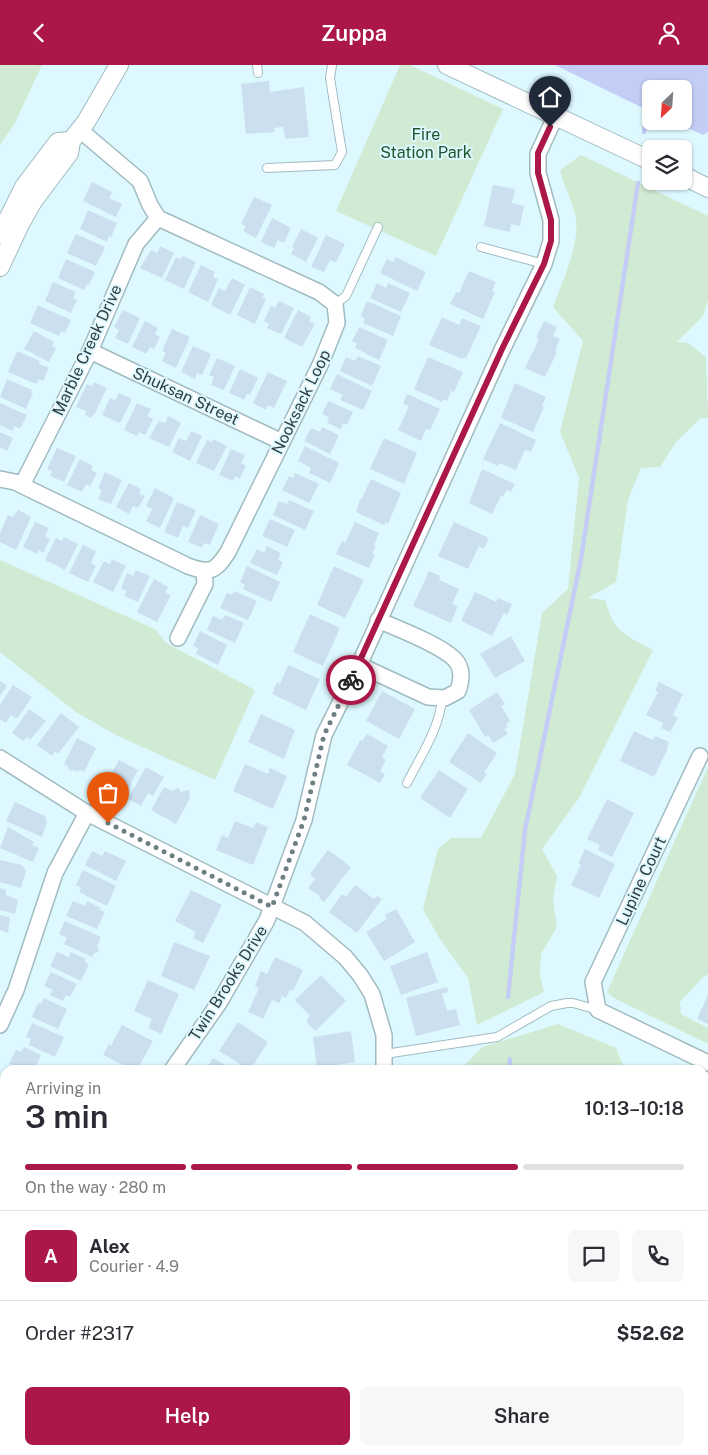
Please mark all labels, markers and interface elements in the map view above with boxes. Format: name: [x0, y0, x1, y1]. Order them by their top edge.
icon: back: [25, 19, 53, 47]
icon: person: [655, 19, 683, 47]
text: Zuppa: [321, 20, 387, 46]
pin: [529, 76, 571, 127]
north arrow: [642, 80, 692, 130]
map controls: [642, 80, 692, 190]
icon: home: [536, 83, 564, 111]
park label: Fire Station Park: [380, 125, 472, 162]
button: layers: [642, 140, 692, 190]
street label: Marble Creek Drive: [48, 281, 126, 419]
street label: Nooksack Loop: [268, 347, 334, 457]
street label: Shuksan Street: [130, 363, 242, 429]
courier: [326, 655, 376, 705]
icon: bike: [337, 666, 365, 694]
pin: [87, 772, 129, 823]
icon: bag: [94, 779, 122, 807]
street label: Lupine Court: [612, 833, 670, 929]
street label: Twin Brooks Drive: [185, 922, 271, 1044]
text: Arriving in: [25, 1079, 101, 1098]
text: 10:13–10:18: [584, 1097, 684, 1119]
text: 3 min: [25, 1098, 109, 1135]
text: On the way · 280 m: [25, 1178, 166, 1197]
button: chat: [568, 1230, 620, 1282]
button: phone: [632, 1230, 684, 1282]
text: Alex: [89, 1235, 130, 1257]
text: A: [44, 1245, 58, 1267]
text: Courier · 4.9: [89, 1257, 179, 1276]
text: Order #2317: [25, 1322, 134, 1344]
text: $52.62: [616, 1322, 684, 1344]
button: Help: [25, 1387, 350, 1445]
button: Share: [360, 1387, 684, 1445]

